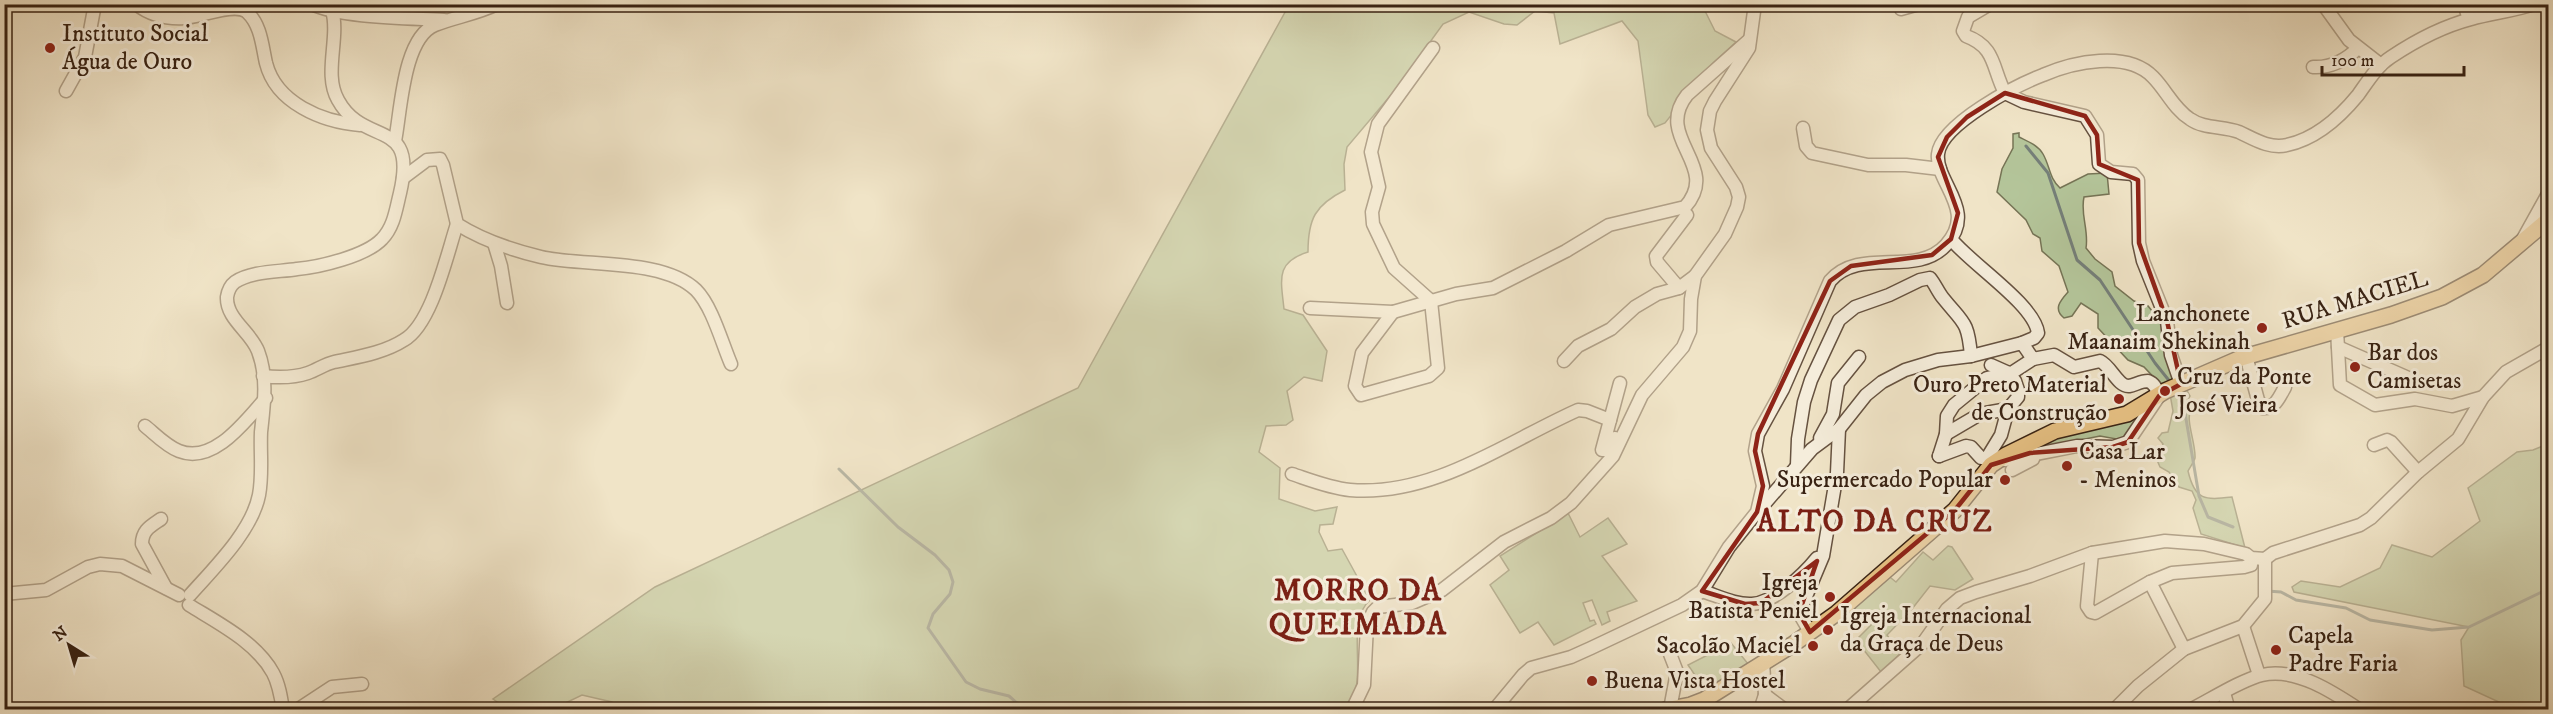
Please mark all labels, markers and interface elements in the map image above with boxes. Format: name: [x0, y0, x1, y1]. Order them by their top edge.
place label: Instituto Social Água de Ouro: [62, 19, 209, 77]
scale bar: [2322, 39, 2464, 77]
marker: Instituto Social Água de Ouro: [43, 41, 57, 55]
text: 100 m: [2331, 50, 2374, 72]
street label: RUA MACIEL: [2278, 264, 2432, 336]
place label: Lanchonete Maanaim Shekinah: [2067, 299, 2250, 357]
marker: Lanchonete Maanaim Shekinah: [2255, 321, 2269, 335]
place label: Bar dos Camisetas: [2367, 338, 2461, 396]
marker: Bar dos Camisetas: [2348, 360, 2362, 374]
place label: Cruz da Ponte José Vieira: [2175, 362, 2311, 420]
place label: Ouro Preto Material de Construção: [1913, 370, 2108, 428]
marker: Cruz da Ponte José Vieira: [2158, 384, 2172, 398]
marker: Ouro Preto Material de Construção: [2112, 392, 2126, 406]
place label: Casa Lar - Meninos: [2079, 437, 2176, 495]
marker: Casa Lar - Meninos: [2060, 459, 2074, 473]
place label: Supermercado Popular: [1777, 465, 1993, 495]
marker: Supermercado Popular: [1998, 473, 2012, 487]
district label: ALTO DA CRUZ: [1756, 504, 1993, 541]
place label: Igreja Batista Peniel: [1688, 568, 1819, 626]
district label: MORRO DA QUEIMADA: [1269, 573, 1447, 644]
marker: Igreja Batista Peniel: [1823, 590, 1837, 604]
place label: Igreja Internacional da Graça de Deus: [1840, 601, 2032, 659]
north arrow: [39, 615, 99, 675]
place label: Capela Padre Faria: [2288, 621, 2398, 679]
text: N: [49, 622, 72, 646]
marker: Igreja Internacional da Graça de Deus: [1821, 623, 1835, 637]
place label: Sacolão Maciel: [1656, 631, 1802, 661]
marker: Sacolão Maciel: [1806, 639, 1820, 653]
marker: Capela Padre Faria: [2269, 643, 2283, 657]
place label: Buena Vista Hostel: [1604, 666, 1786, 696]
marker: Buena Vista Hostel: [1585, 674, 1599, 688]

